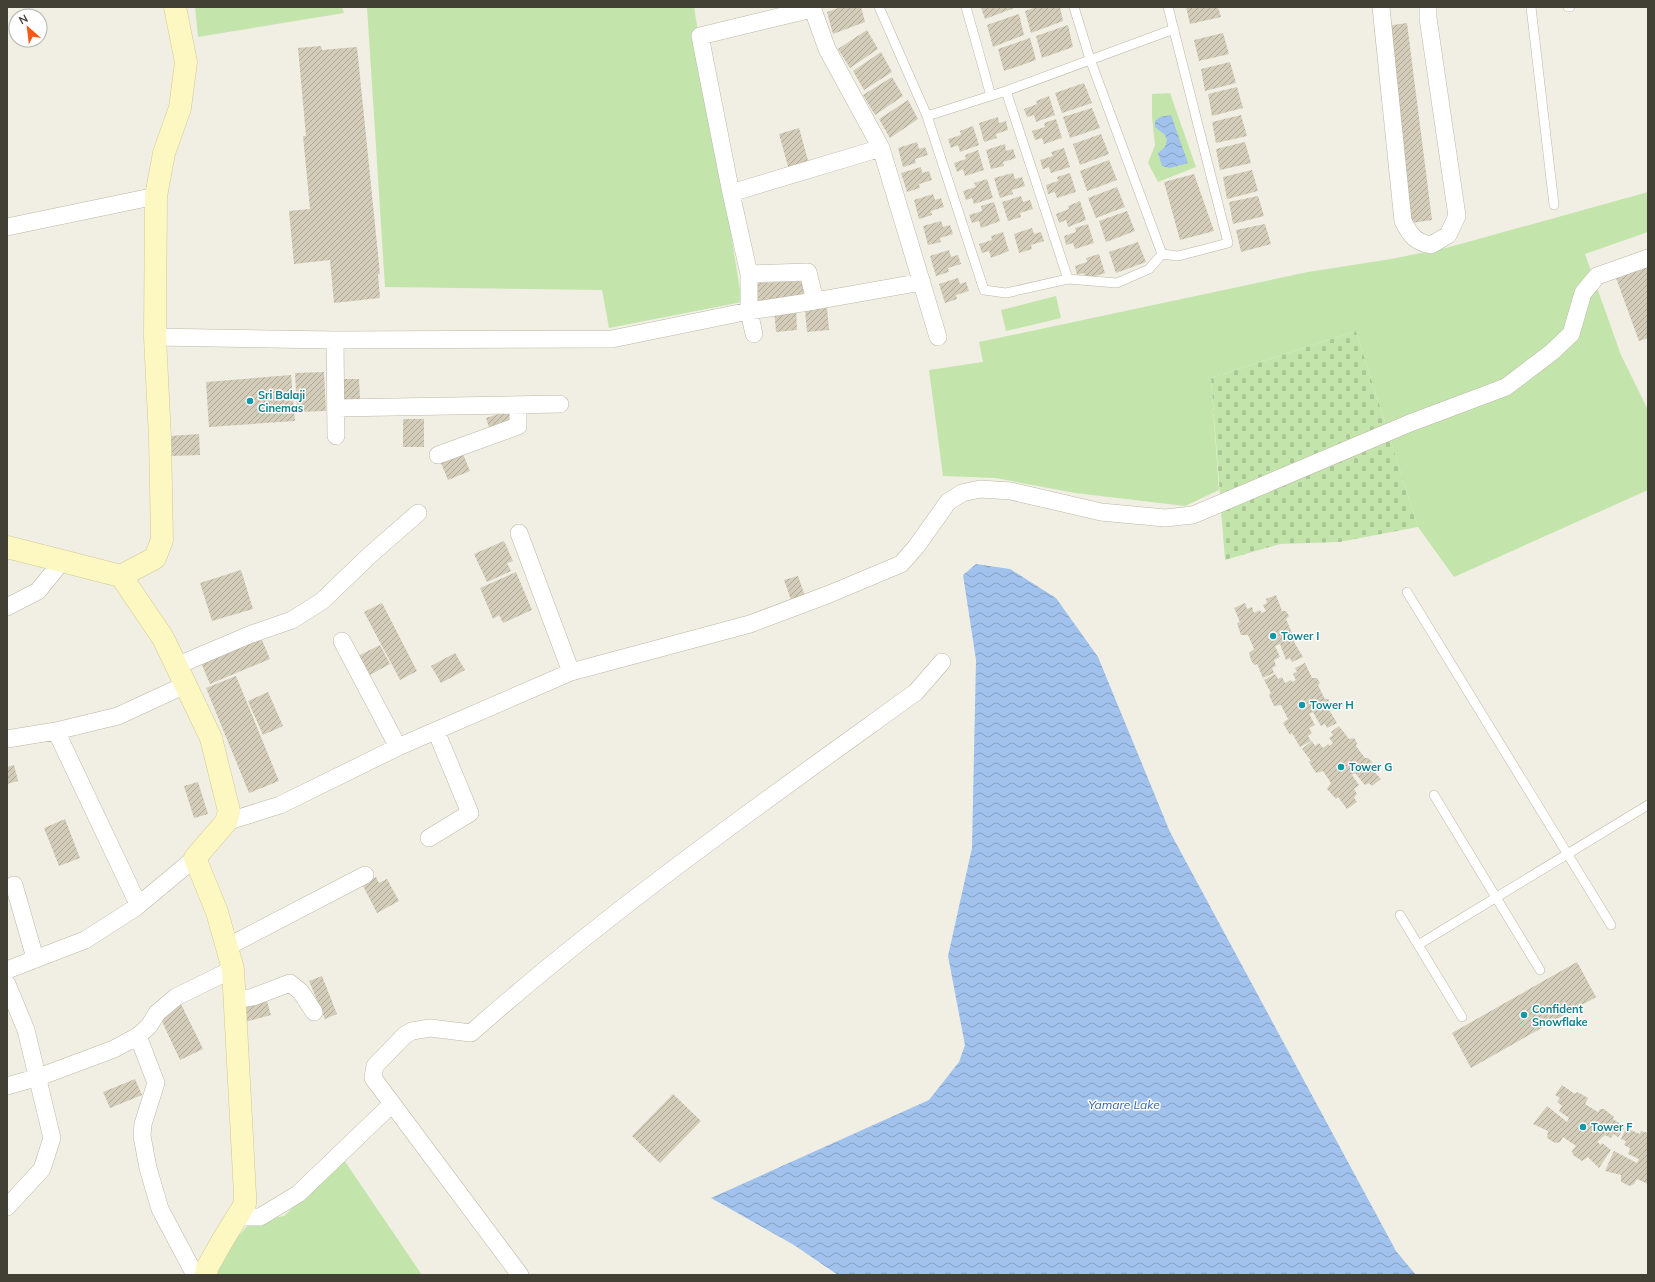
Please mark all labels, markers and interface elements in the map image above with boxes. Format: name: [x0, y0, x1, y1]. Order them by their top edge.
north arrow: [8, 8, 48, 48]
text: N: [16, 11, 30, 27]
place label: Sri Balaji Cinemas: [258, 388, 305, 415]
marker: Sri Balaji Cinemas: [245, 396, 255, 406]
place label: Tower I: [1281, 629, 1319, 643]
marker: Tower I: [1268, 631, 1278, 641]
place label: Tower H: [1310, 698, 1354, 712]
marker: Tower H: [1297, 700, 1307, 710]
place label: Tower G: [1349, 760, 1392, 774]
marker: Tower G: [1336, 762, 1346, 772]
place label: Confident Snowflake: [1532, 1002, 1588, 1029]
marker: Confident Snowflake: [1519, 1010, 1529, 1020]
water label: Yamare Lake: [1088, 1097, 1160, 1112]
place label: Tower F: [1591, 1120, 1633, 1134]
marker: Tower F: [1578, 1122, 1588, 1132]

